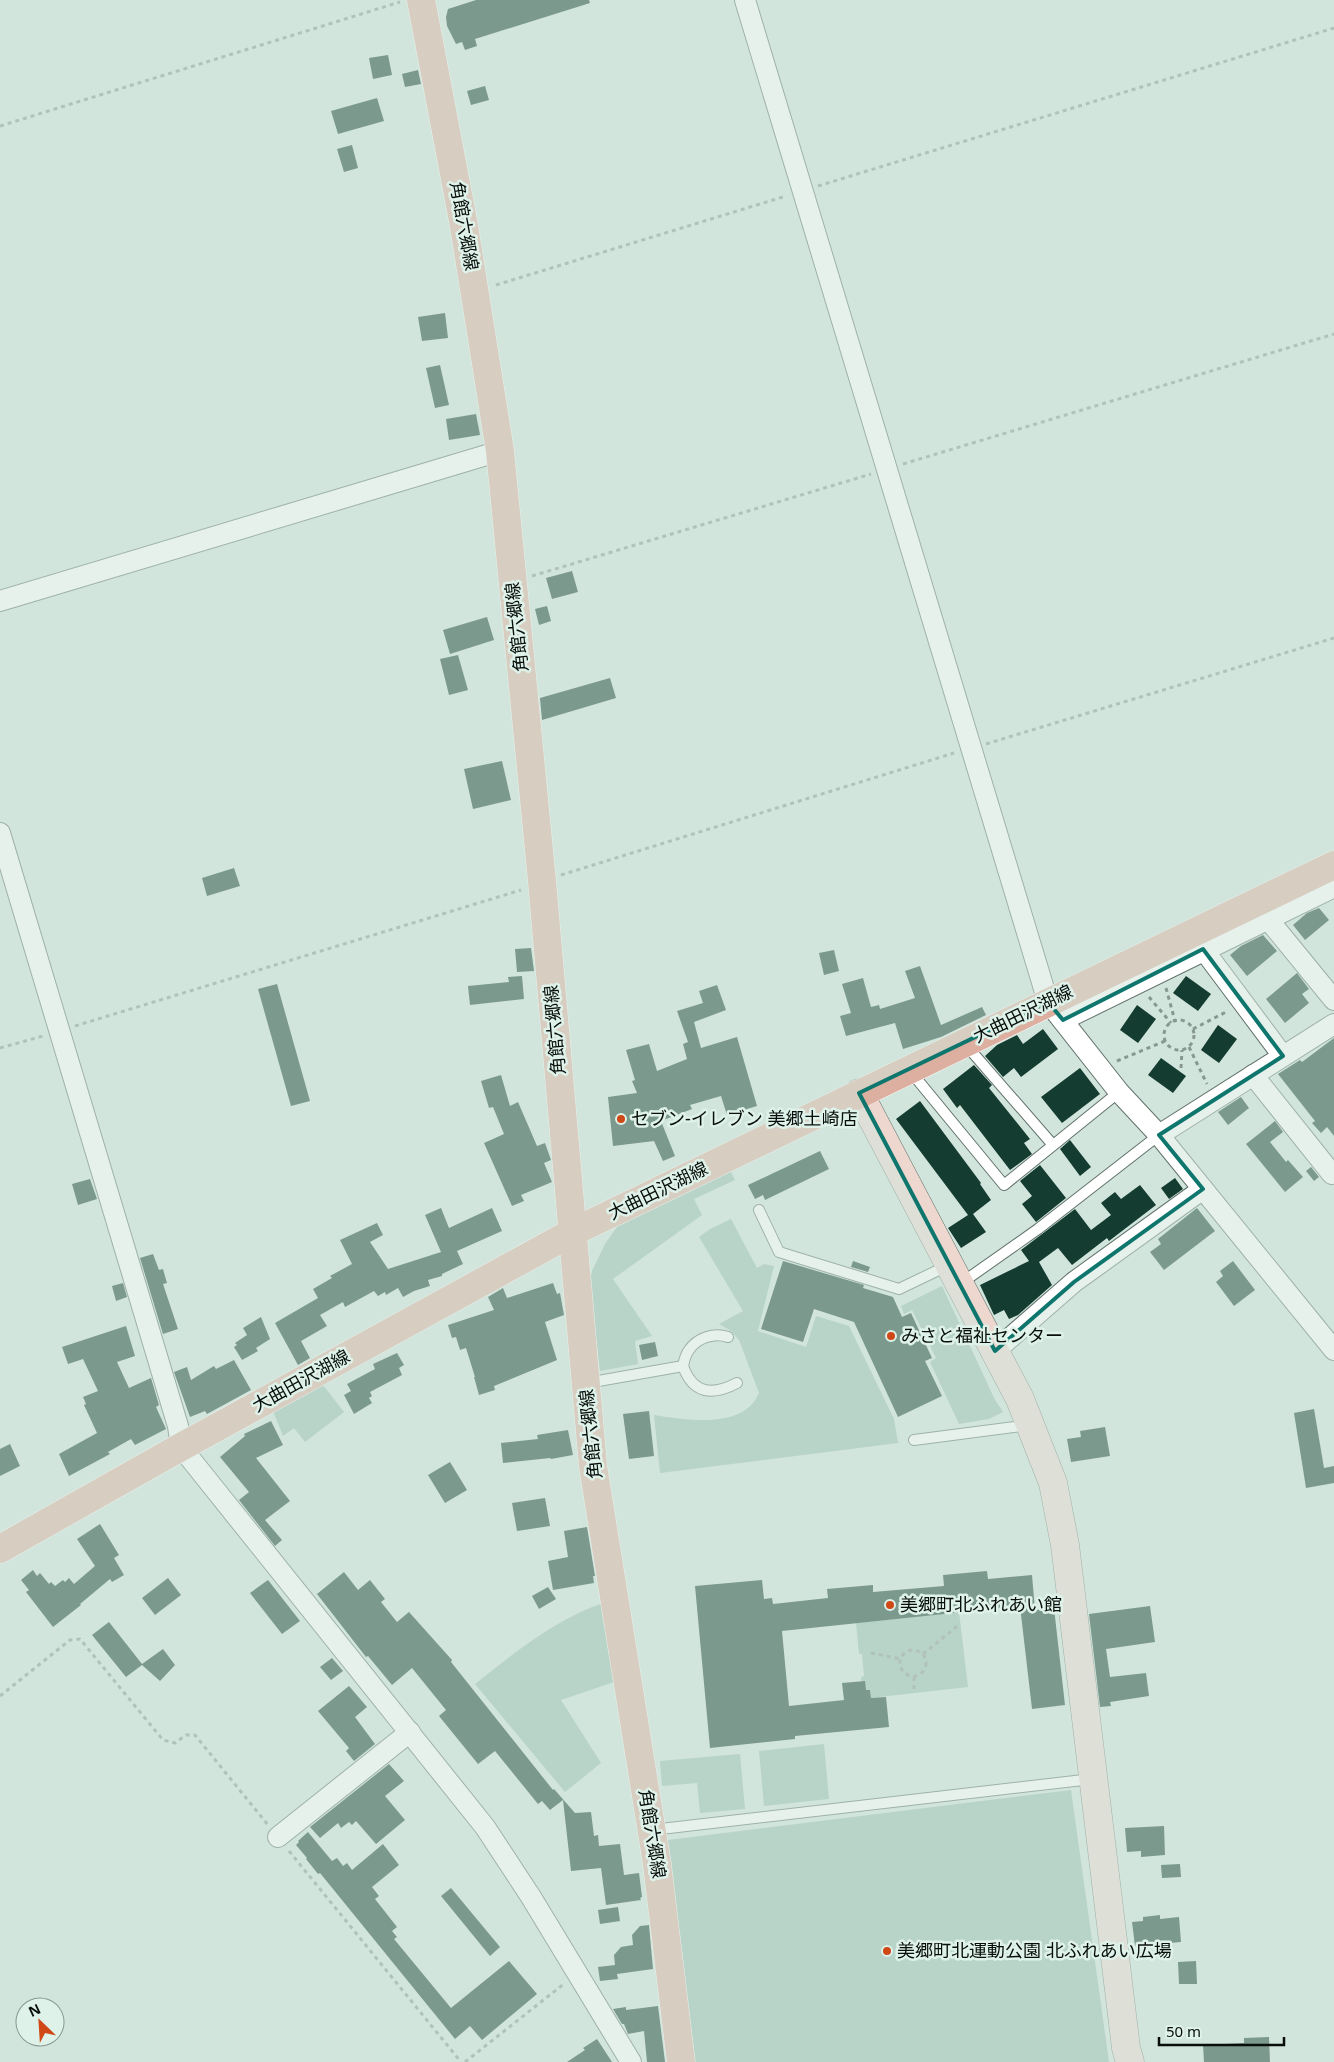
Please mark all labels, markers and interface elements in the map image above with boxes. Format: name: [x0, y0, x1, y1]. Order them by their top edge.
street label: 角館六郷線: [445, 179, 485, 272]
street label: 角館六郷線: [499, 581, 533, 673]
street label: 大曲田沢湖線: [969, 979, 1076, 1048]
street label: 角館六郷線: [538, 984, 570, 1076]
place label: セブン-イレブン 美郷土崎店: [631, 1106, 857, 1130]
marker: セブン-イレブン 美郷土崎店: [615, 1113, 627, 1125]
street label: 大曲田沢湖線: [604, 1156, 711, 1225]
place label: みさと福祉センター: [901, 1323, 1063, 1347]
marker: みさと福祉センター: [885, 1330, 897, 1342]
street label: 大曲田沢湖線: [247, 1343, 354, 1417]
street label: 角館六郷線: [573, 1388, 607, 1480]
place label: 美郷町北ふれあい館: [900, 1592, 1062, 1616]
marker: 美郷町北ふれあい館: [884, 1599, 896, 1611]
street label: 角館六郷線: [634, 1788, 672, 1880]
place label: 美郷町北運動公園 北ふれあい広場: [897, 1938, 1172, 1962]
marker: 美郷町北運動公園 北ふれあい広場: [881, 1945, 893, 1957]
north arrow: [15, 1997, 65, 2047]
text: N: [25, 1999, 43, 2021]
scale bar: [1159, 2014, 1284, 2046]
text: 50 m: [1166, 2021, 1201, 2041]

